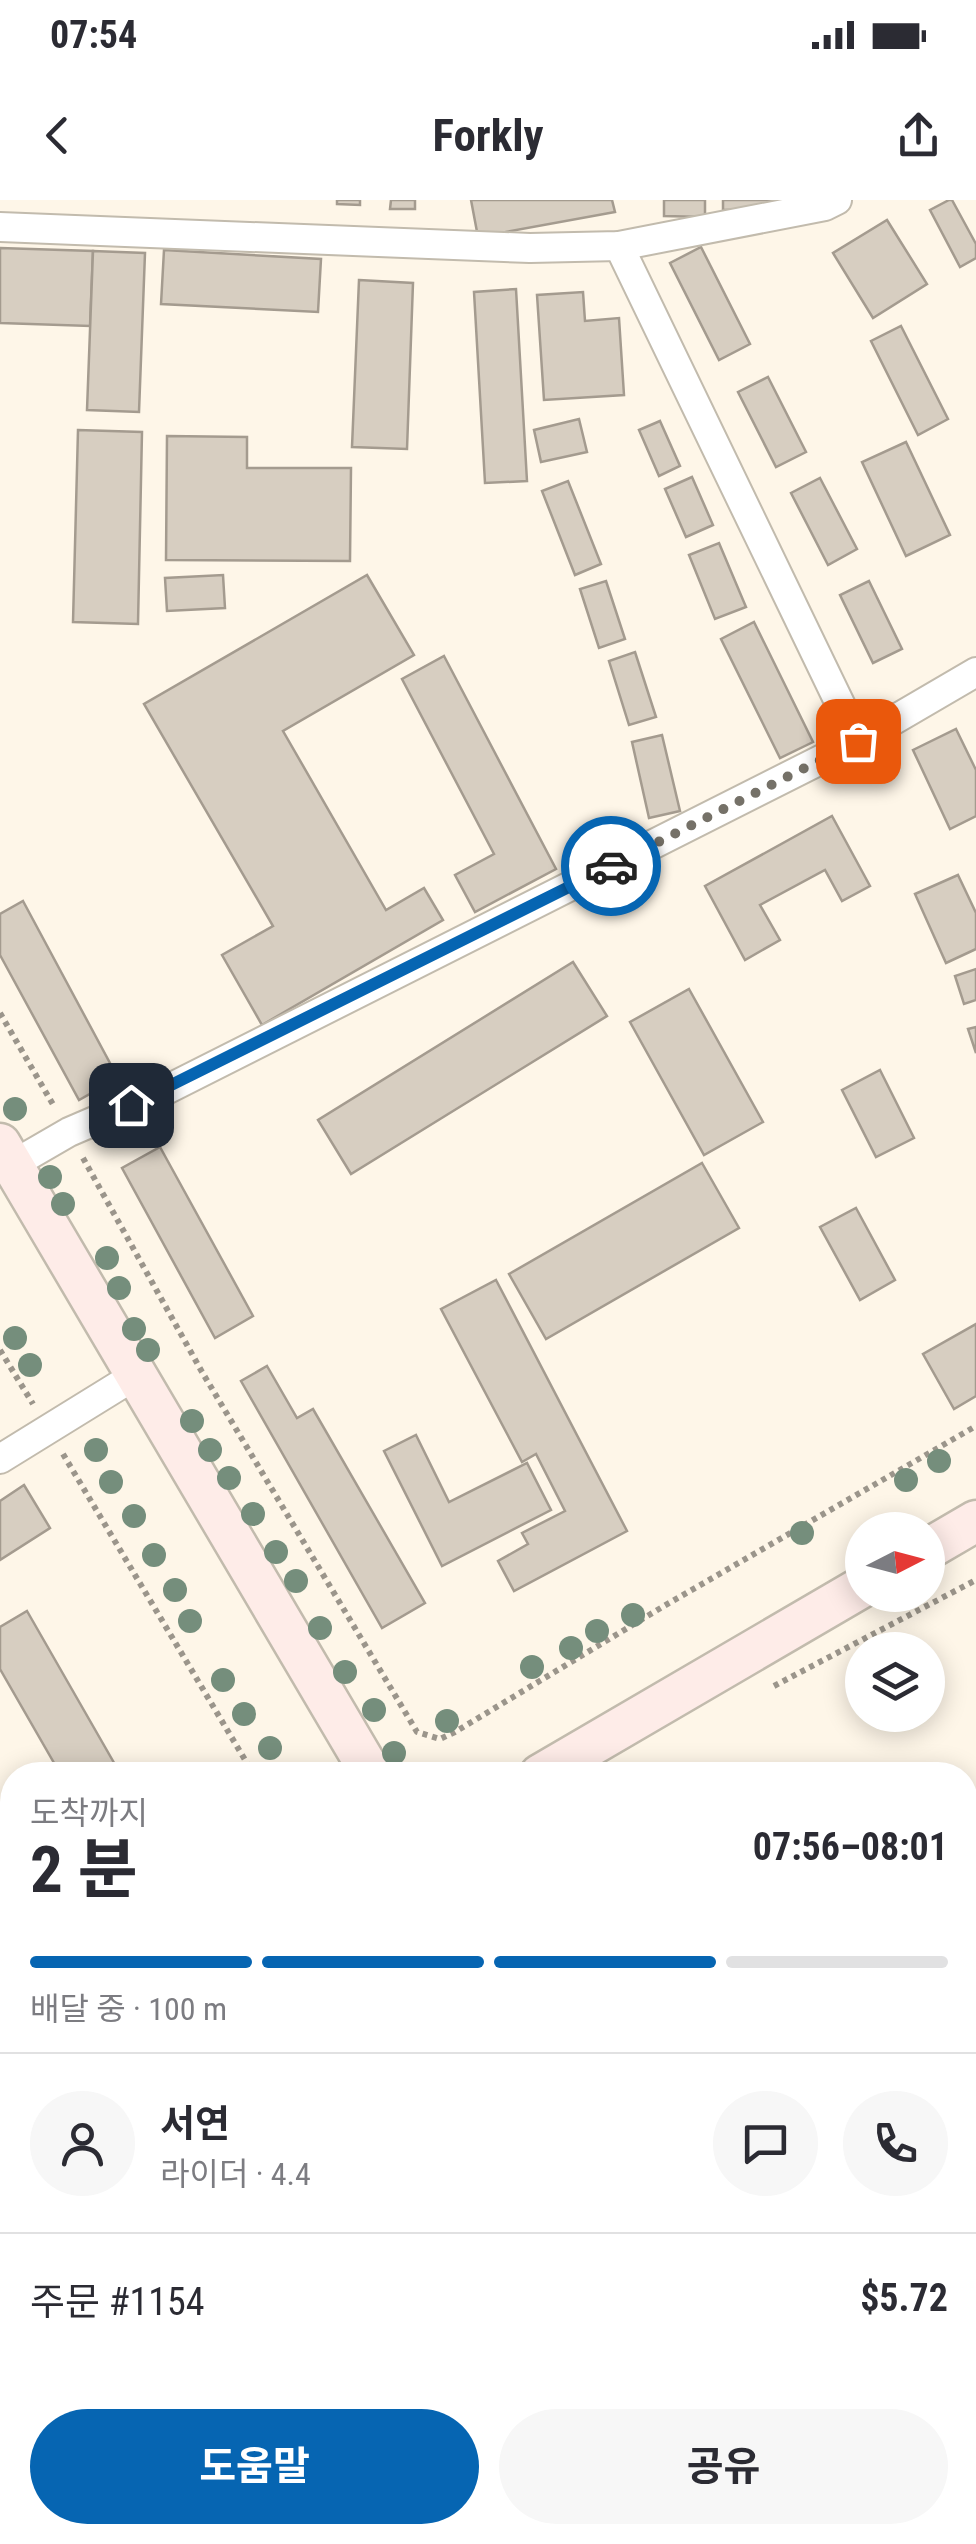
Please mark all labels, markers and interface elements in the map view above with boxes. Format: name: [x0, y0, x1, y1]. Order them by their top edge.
text: 07:54: [50, 13, 137, 57]
icon: back: [30, 108, 85, 163]
icon: share: [891, 108, 946, 163]
text: Forkly: [432, 109, 544, 162]
pin: [816, 699, 901, 784]
icon: bag: [831, 714, 886, 769]
courier: [561, 816, 661, 916]
icon: car: [584, 839, 639, 894]
pin: [89, 1063, 174, 1148]
icon: home: [104, 1078, 159, 1133]
north arrow: [845, 1512, 945, 1612]
map controls: [845, 1512, 945, 1732]
button: layers: [845, 1632, 945, 1732]
text: 도착까지: [30, 1794, 148, 1832]
text: 07:56–08:01: [753, 1825, 948, 1869]
text: 2 분: [30, 1832, 138, 1908]
text: 배달 중 · 100 m: [30, 1990, 227, 2028]
button: person: [30, 2091, 135, 2196]
button: chat: [713, 2091, 818, 2196]
button: phone: [843, 2091, 948, 2196]
text: 서연: [160, 2102, 230, 2146]
text: 라이더 · 4.4: [160, 2155, 311, 2193]
text: $5.72: [860, 2276, 948, 2320]
text: 주문 #1154: [30, 2280, 205, 2324]
button: 도움말: [30, 2409, 479, 2524]
button: 공유: [499, 2409, 948, 2524]

